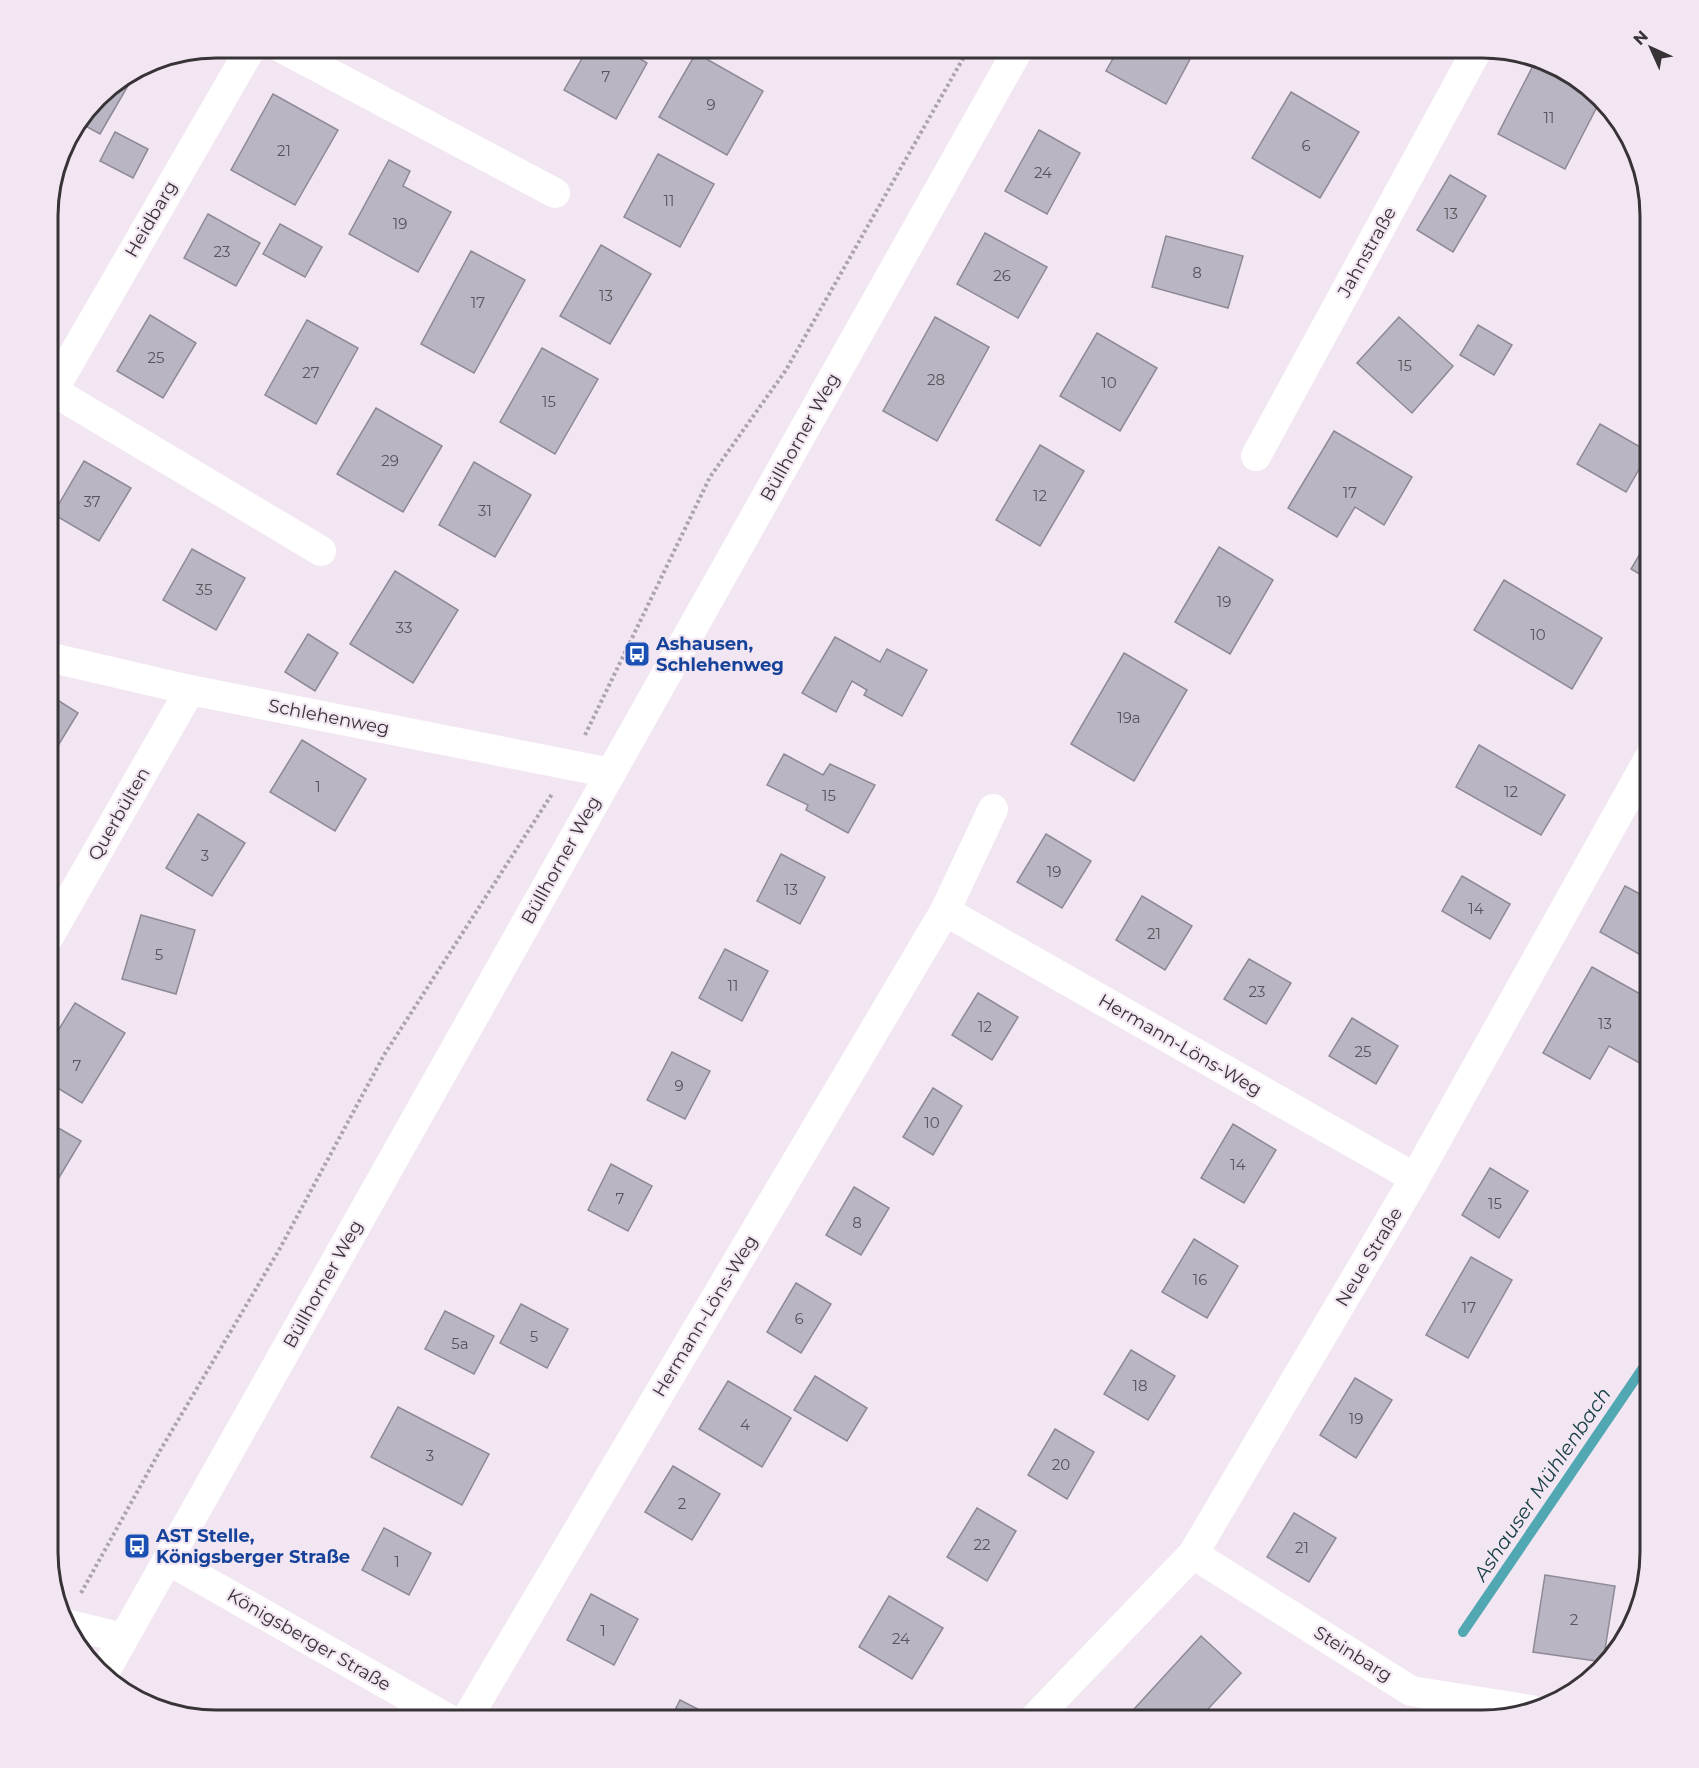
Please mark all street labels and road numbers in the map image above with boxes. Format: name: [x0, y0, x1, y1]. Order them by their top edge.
street label: Heidbarg: [120, 177, 182, 261]
street label: Jahnstraße: [1333, 203, 1401, 302]
street label: Büllhorner Weg: [756, 369, 844, 505]
street label: Schlehenweg: [267, 694, 391, 740]
street label: Querbülten: [83, 763, 155, 865]
street label: Büllhorner Weg: [517, 792, 605, 928]
street label: Hermann-Löns-Weg: [1094, 989, 1266, 1101]
street label: Neue Straße: [1331, 1203, 1407, 1310]
street label: Büllhorner Weg: [279, 1216, 367, 1352]
street label: Hermann-Löns-Weg: [648, 1231, 762, 1401]
street label: Königsberger Straße: [223, 1584, 395, 1696]
street label: Steinbarg: [1310, 1621, 1396, 1687]

